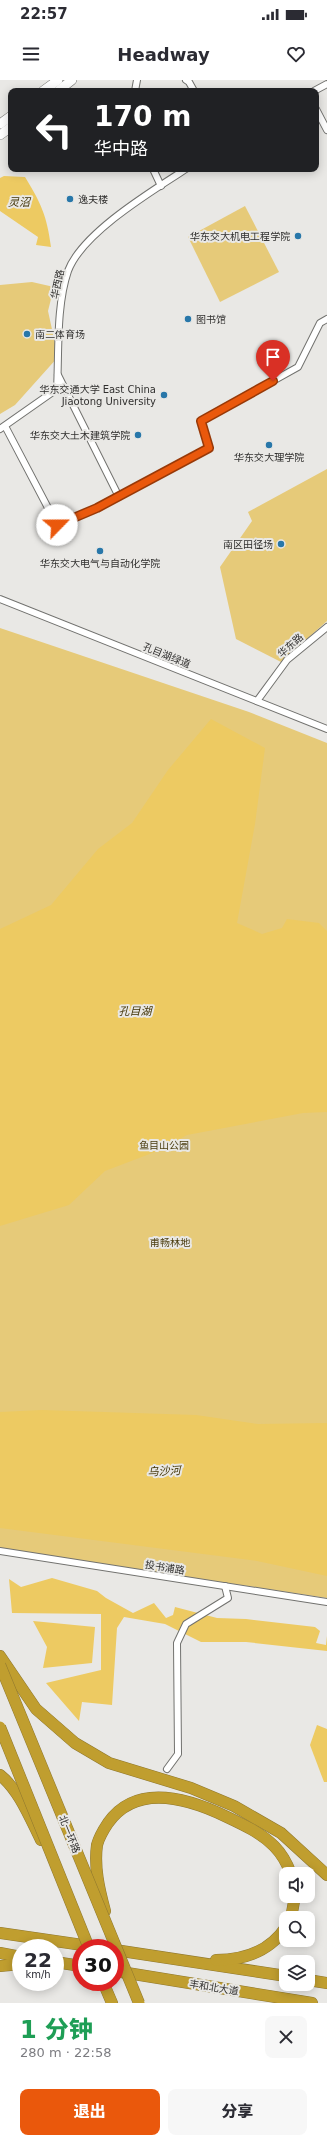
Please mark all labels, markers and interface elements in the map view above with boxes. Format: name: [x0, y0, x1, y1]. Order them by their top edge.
text: 22:57: [20, 5, 68, 23]
icon: menu: [20, 43, 42, 65]
icon: heart: [285, 43, 307, 65]
text: Headway: [117, 44, 210, 65]
text: 170 m: [94, 100, 191, 133]
icon: left: [28, 104, 80, 156]
text: 华中路: [94, 138, 148, 159]
marker: 逸夫楼: [65, 194, 75, 204]
place label: 逸夫楼: [78, 194, 108, 205]
water label: 灵沼: [8, 196, 32, 209]
place label: 华东交大机电工程学院: [190, 231, 290, 242]
marker: 华东交大机电工程学院: [293, 231, 303, 241]
street label: 华西路: [49, 268, 66, 300]
marker: 图书馆: [183, 314, 193, 324]
place label: 图书馆: [196, 314, 226, 325]
marker: 南二体育场: [22, 329, 32, 339]
place label: 南二体育场: [35, 329, 85, 340]
pin: [256, 340, 290, 381]
icon: arrive: [262, 346, 284, 368]
place label: 华东交通大学 East China Jiaotong University: [40, 384, 156, 407]
marker: 华东交通大学 East China Jiaotong University: [159, 390, 169, 400]
place label: 华东交大土木建筑学院: [30, 430, 130, 441]
marker: 华东交大土木建筑学院: [133, 430, 143, 440]
marker: 华东交大理学院: [264, 440, 274, 450]
place label: 华东交大理学院: [234, 452, 304, 463]
position arrow: [36, 504, 78, 546]
place label: 南区田径场: [223, 539, 273, 550]
marker: 南区田径场: [276, 539, 286, 549]
marker: 华东交大电气与自动化学院: [95, 546, 105, 556]
place label: 华东交大电气与自动化学院: [40, 558, 160, 569]
street label: 华东路: [276, 631, 305, 659]
street label: 孔目湖绿道: [142, 641, 192, 670]
water label: 孔目湖: [119, 1005, 153, 1018]
park label: 鱼目山公园: [139, 1140, 189, 1151]
park label: 甫畅林地: [150, 1237, 191, 1248]
water label: 乌沙河: [147, 1464, 183, 1479]
street label: 投书浦路: [144, 1559, 186, 1576]
street label: 北一环路: [57, 1814, 82, 1855]
map controls: [279, 1867, 315, 1991]
button: sound: [279, 1867, 315, 1903]
button: search: [279, 1911, 315, 1947]
speed limit sign: 30: [72, 1939, 124, 1991]
text: 22: [24, 1948, 52, 1972]
button: layers: [279, 1955, 315, 1991]
text: km/h: [25, 1969, 51, 1980]
street label: 丰和北大道: [188, 1978, 239, 1997]
text: 1 分钟: [20, 2016, 93, 2044]
button: close: [265, 2016, 307, 2058]
text: 280 m · 22:58: [20, 2045, 111, 2060]
button: 退出: [20, 2089, 160, 2135]
button: 分享: [168, 2089, 307, 2135]

